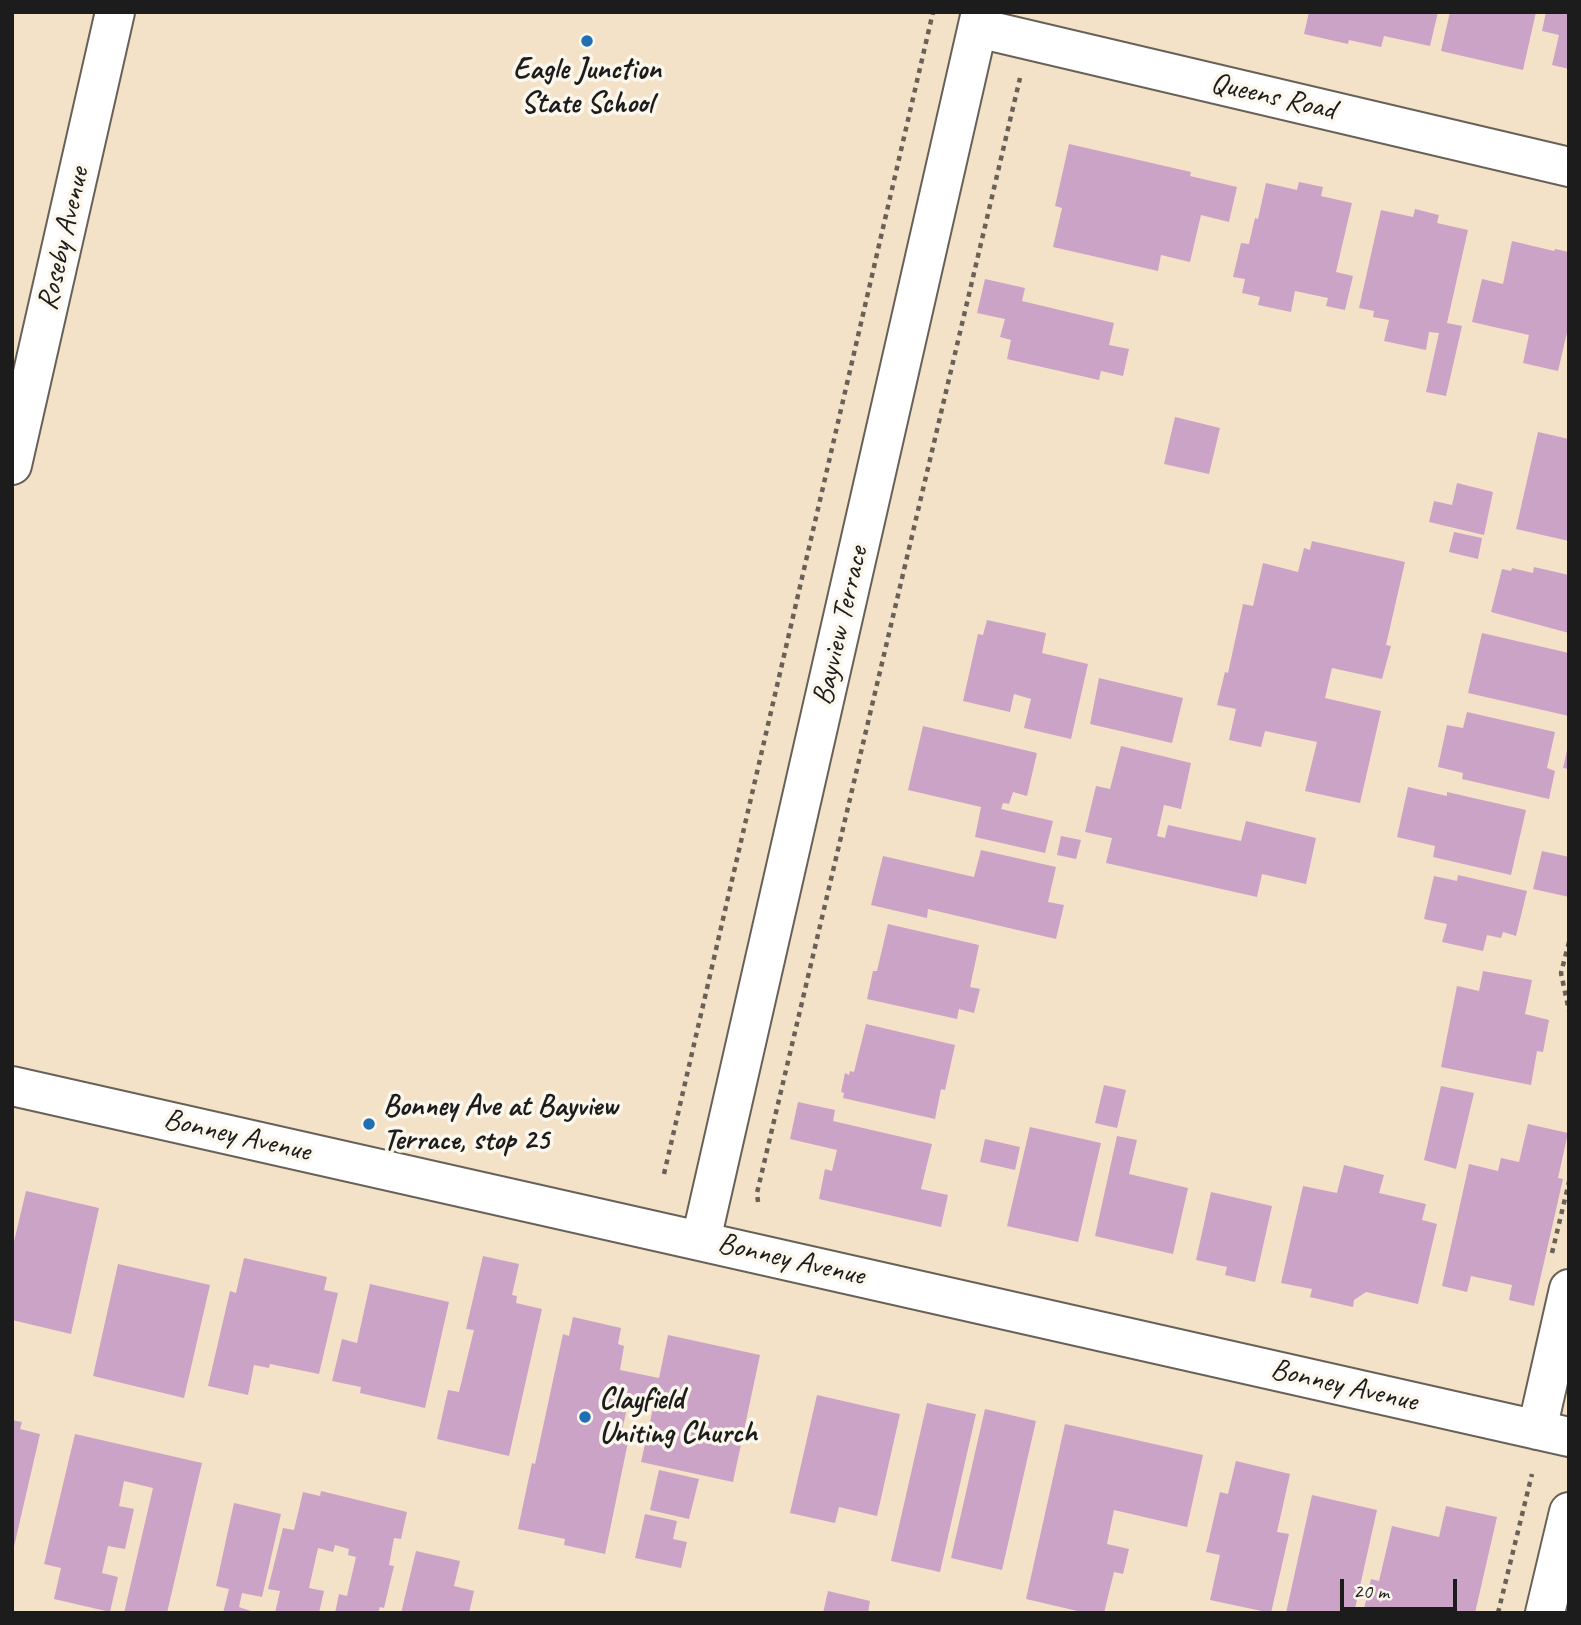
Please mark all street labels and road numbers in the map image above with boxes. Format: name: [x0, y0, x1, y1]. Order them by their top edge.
street label: Queens Road: [1207, 65, 1339, 129]
street label: Roseby Avenue: [30, 164, 98, 314]
street label: Bayview Terrace: [805, 543, 877, 709]
street label: Bonney Avenue: [160, 1102, 314, 1170]
street label: Bonney Avenue: [714, 1226, 868, 1294]
street label: Bonney Avenue: [1267, 1352, 1421, 1420]

